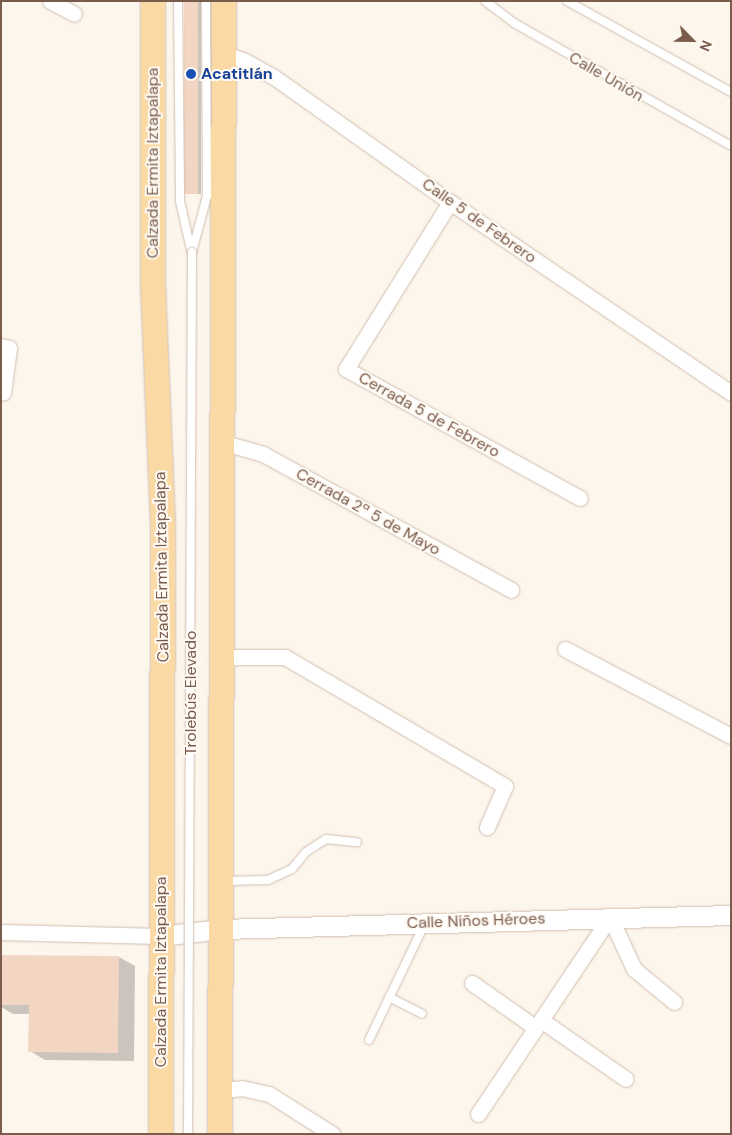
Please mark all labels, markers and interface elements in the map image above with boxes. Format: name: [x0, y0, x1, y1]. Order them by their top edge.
north arrow: [667, 15, 717, 65]
text: N: [696, 38, 716, 54]
street label: Calle Unión: [565, 48, 647, 106]
place label: Acatitlán: [201, 64, 273, 84]
street label: Calzada Ermita Iztapalapa: [143, 68, 163, 258]
marker: Acatitlán: [185, 68, 197, 80]
street label: Calle 5 de Febrero: [418, 174, 540, 268]
street label: Cerrada 5 de Febrero: [355, 368, 503, 462]
street label: Cerrada 2ª 5 de Mayo: [292, 464, 444, 560]
street label: Calzada Ermita Iztapalapa: [151, 471, 173, 663]
street label: Trolebús Elevado: [181, 631, 201, 755]
street label: Calzada Ermita Iztapalapa: [151, 877, 171, 1067]
street label: Calle Niños Héroes: [406, 909, 546, 933]

